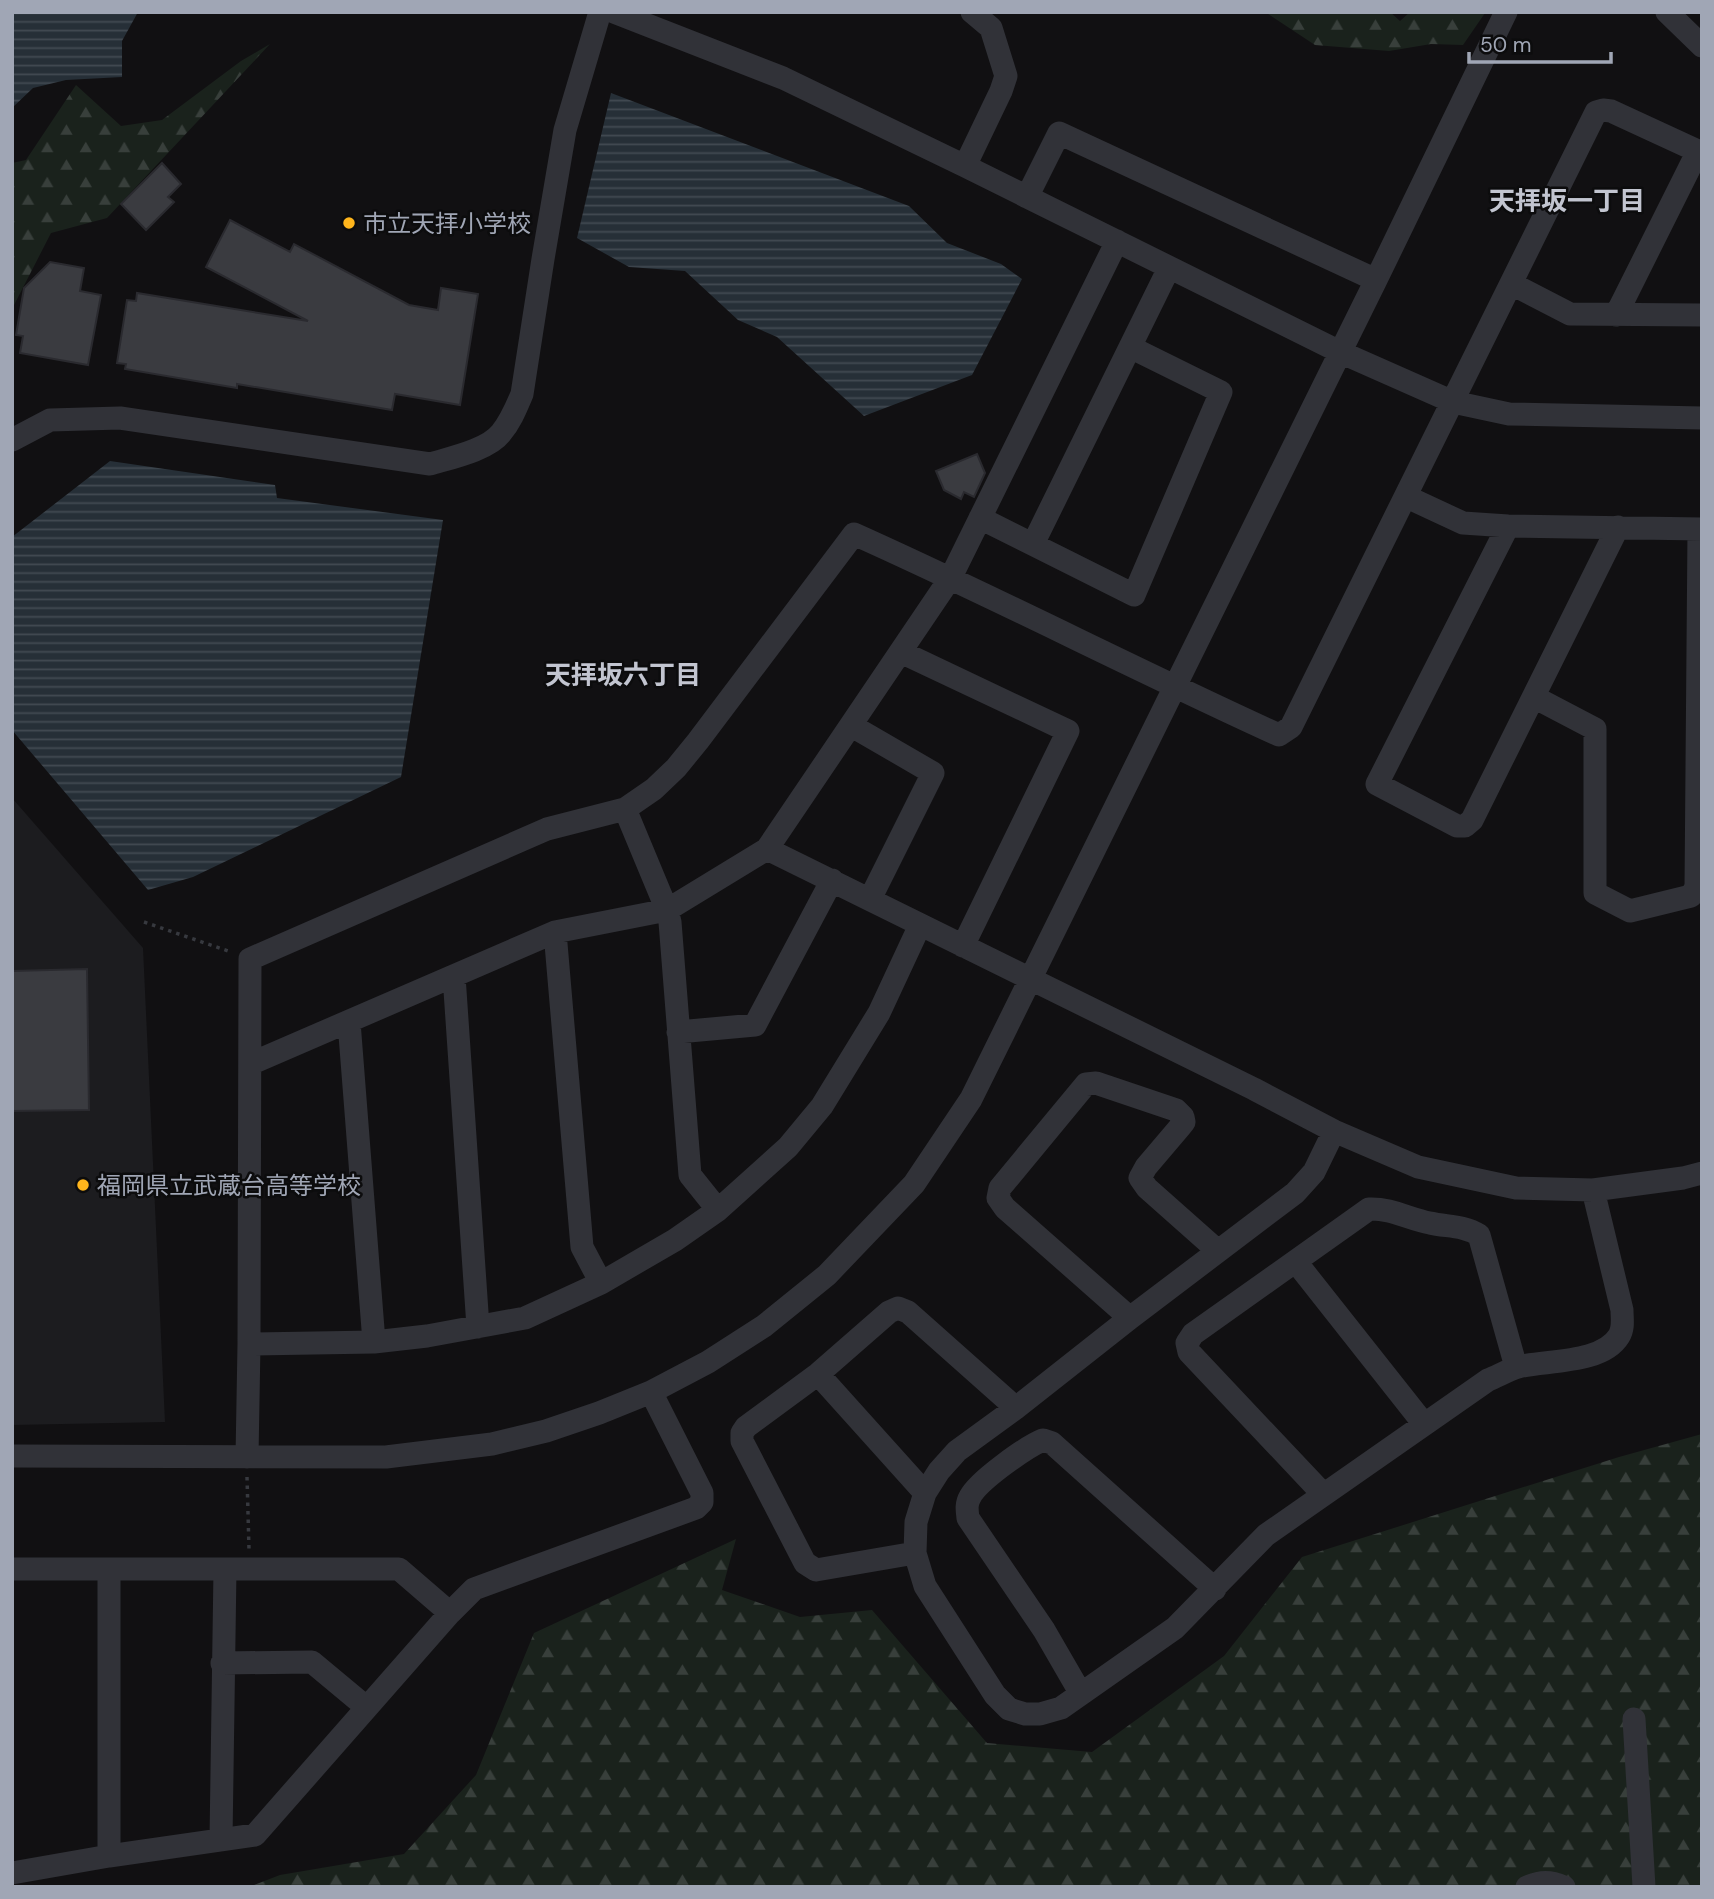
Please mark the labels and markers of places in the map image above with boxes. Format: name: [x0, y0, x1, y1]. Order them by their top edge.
place label: 市立天拝小学校: [363, 208, 531, 239]
marker: 市立天拝小学校: [341, 215, 357, 231]
place label: 福岡県立武蔵台高等学校: [97, 1170, 361, 1201]
marker: 福岡県立武蔵台高等学校: [75, 1177, 91, 1193]

